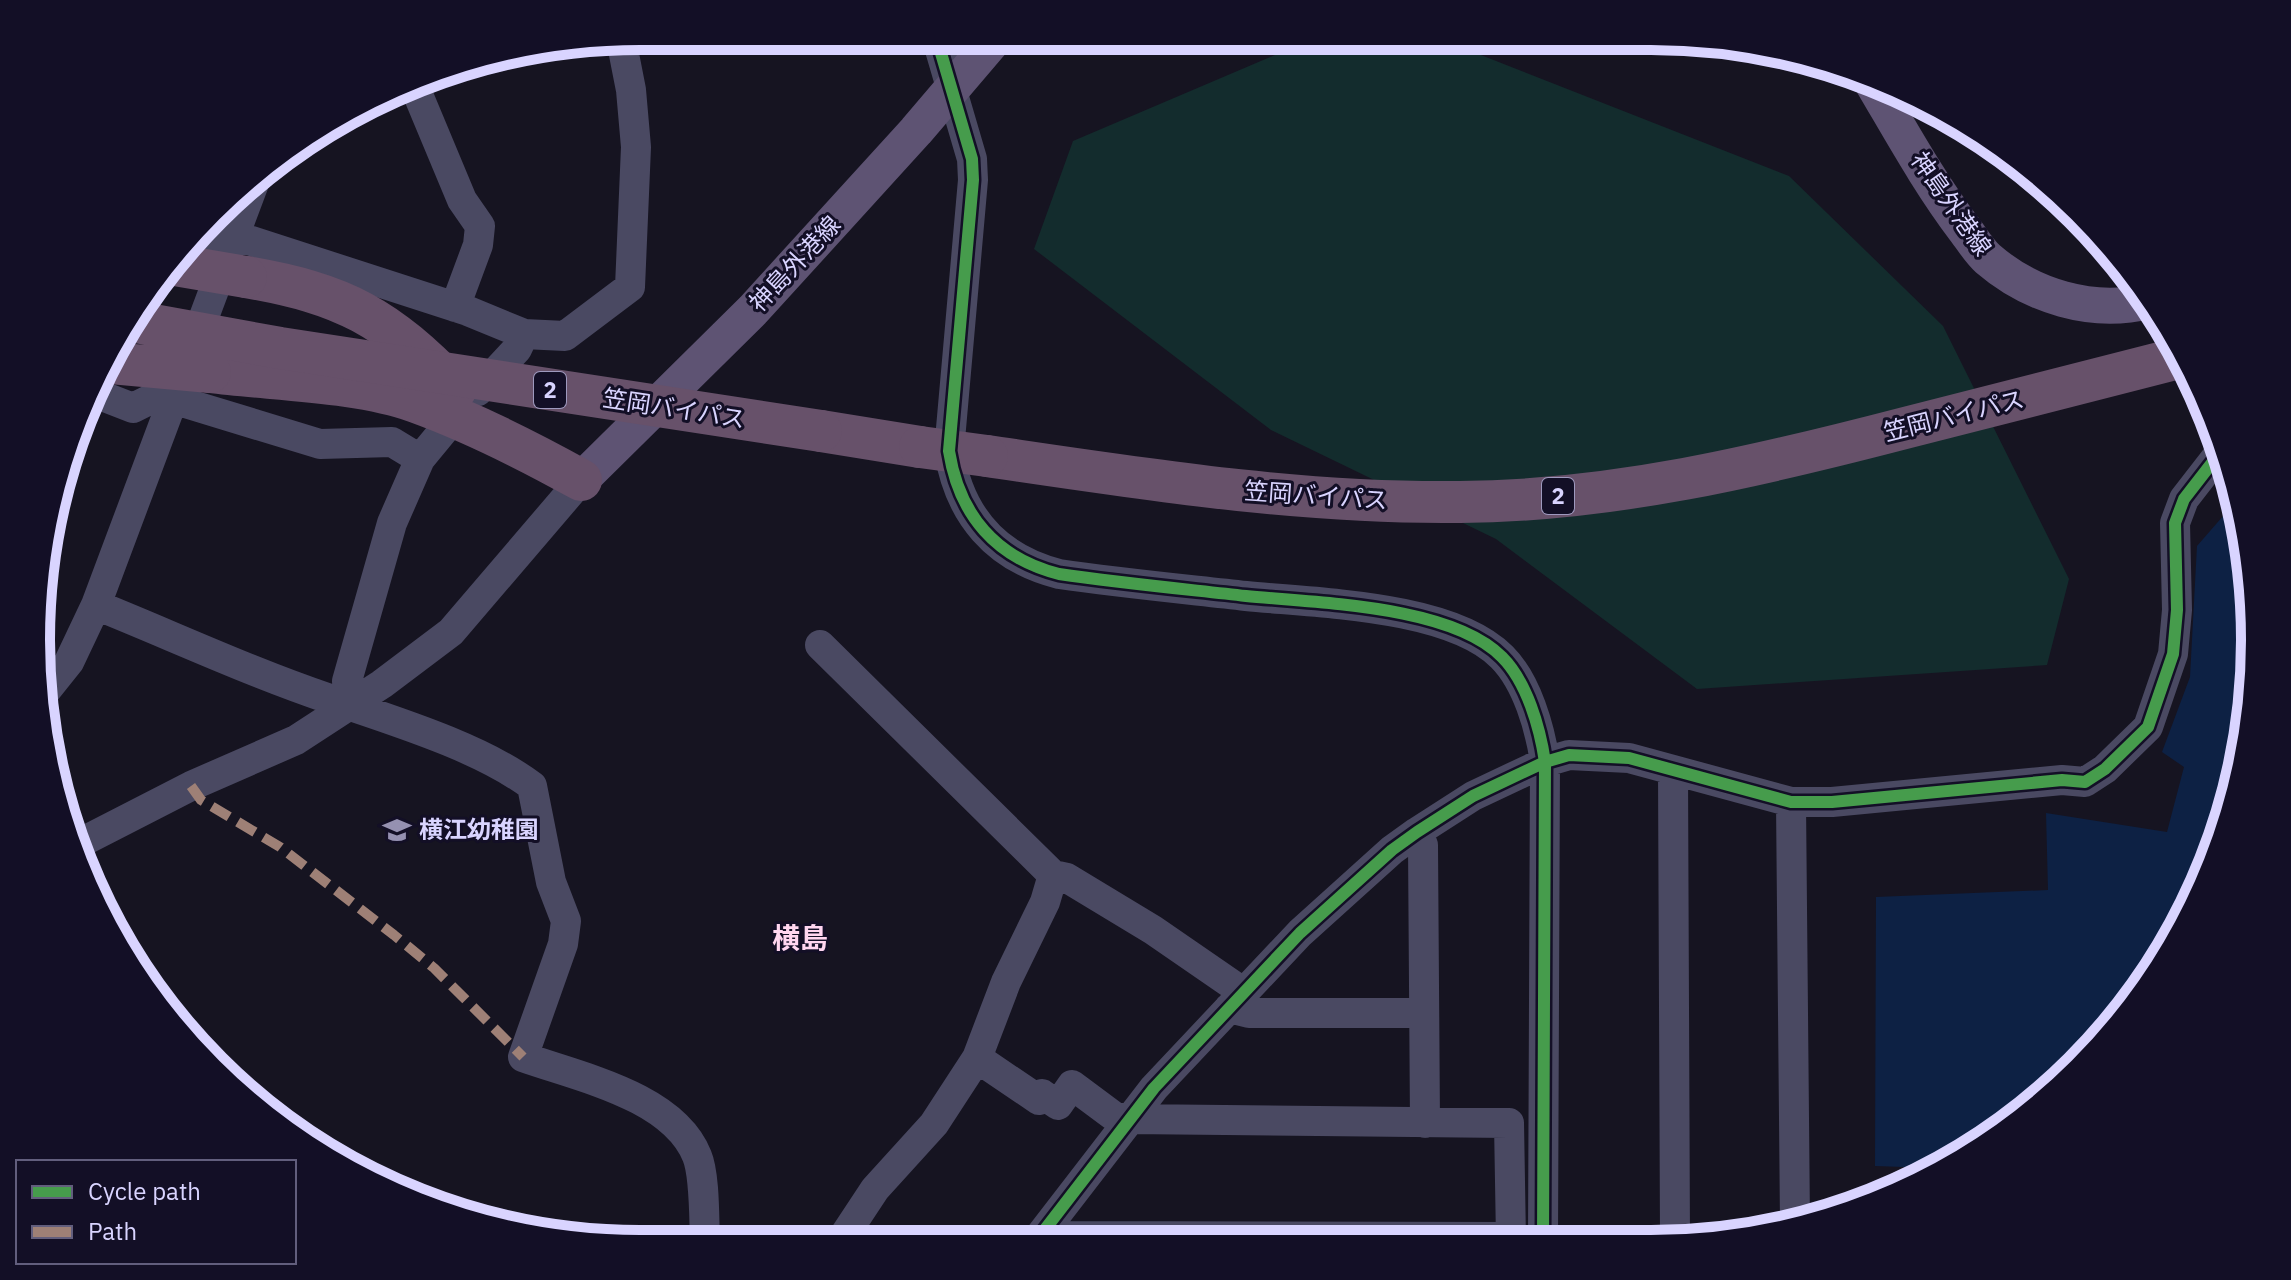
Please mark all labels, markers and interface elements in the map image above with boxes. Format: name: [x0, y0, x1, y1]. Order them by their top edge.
street label: 神島外港線: [1904, 145, 1999, 262]
street label: 神島外港線: [742, 209, 847, 318]
road number: 2: [534, 372, 566, 408]
street label: 笠岡バイパス: [601, 381, 748, 435]
street label: 笠岡バイパス: [1880, 382, 2027, 448]
street label: 笠岡バイパス: [1243, 474, 1389, 516]
road number: 2: [1542, 478, 1574, 514]
place label: 横江幼稚園: [419, 813, 539, 845]
school or university icon: 横江幼稚園: [382, 815, 412, 845]
district label: 横島: [772, 919, 828, 956]
legend: [16, 1160, 296, 1264]
text: Cycle path: [88, 1175, 201, 1207]
text: Path: [88, 1215, 137, 1247]

